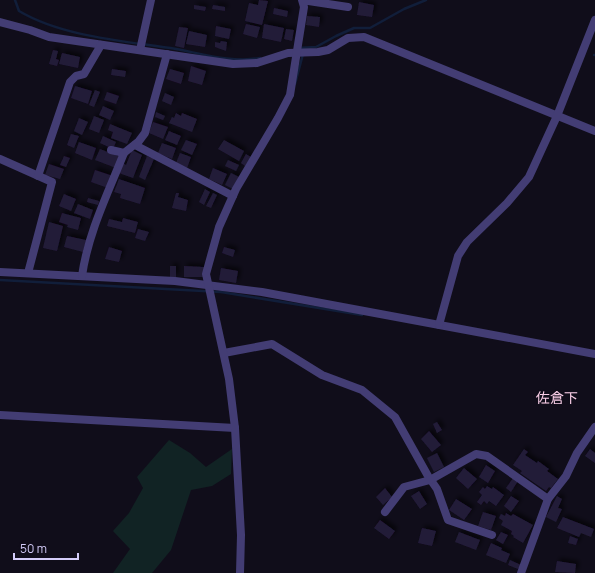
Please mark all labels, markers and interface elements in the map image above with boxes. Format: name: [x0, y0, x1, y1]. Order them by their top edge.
district label: 佐倉下: [536, 388, 578, 407]
scale bar: [14, 535, 78, 561]
text: 50 m: [20, 540, 47, 557]

